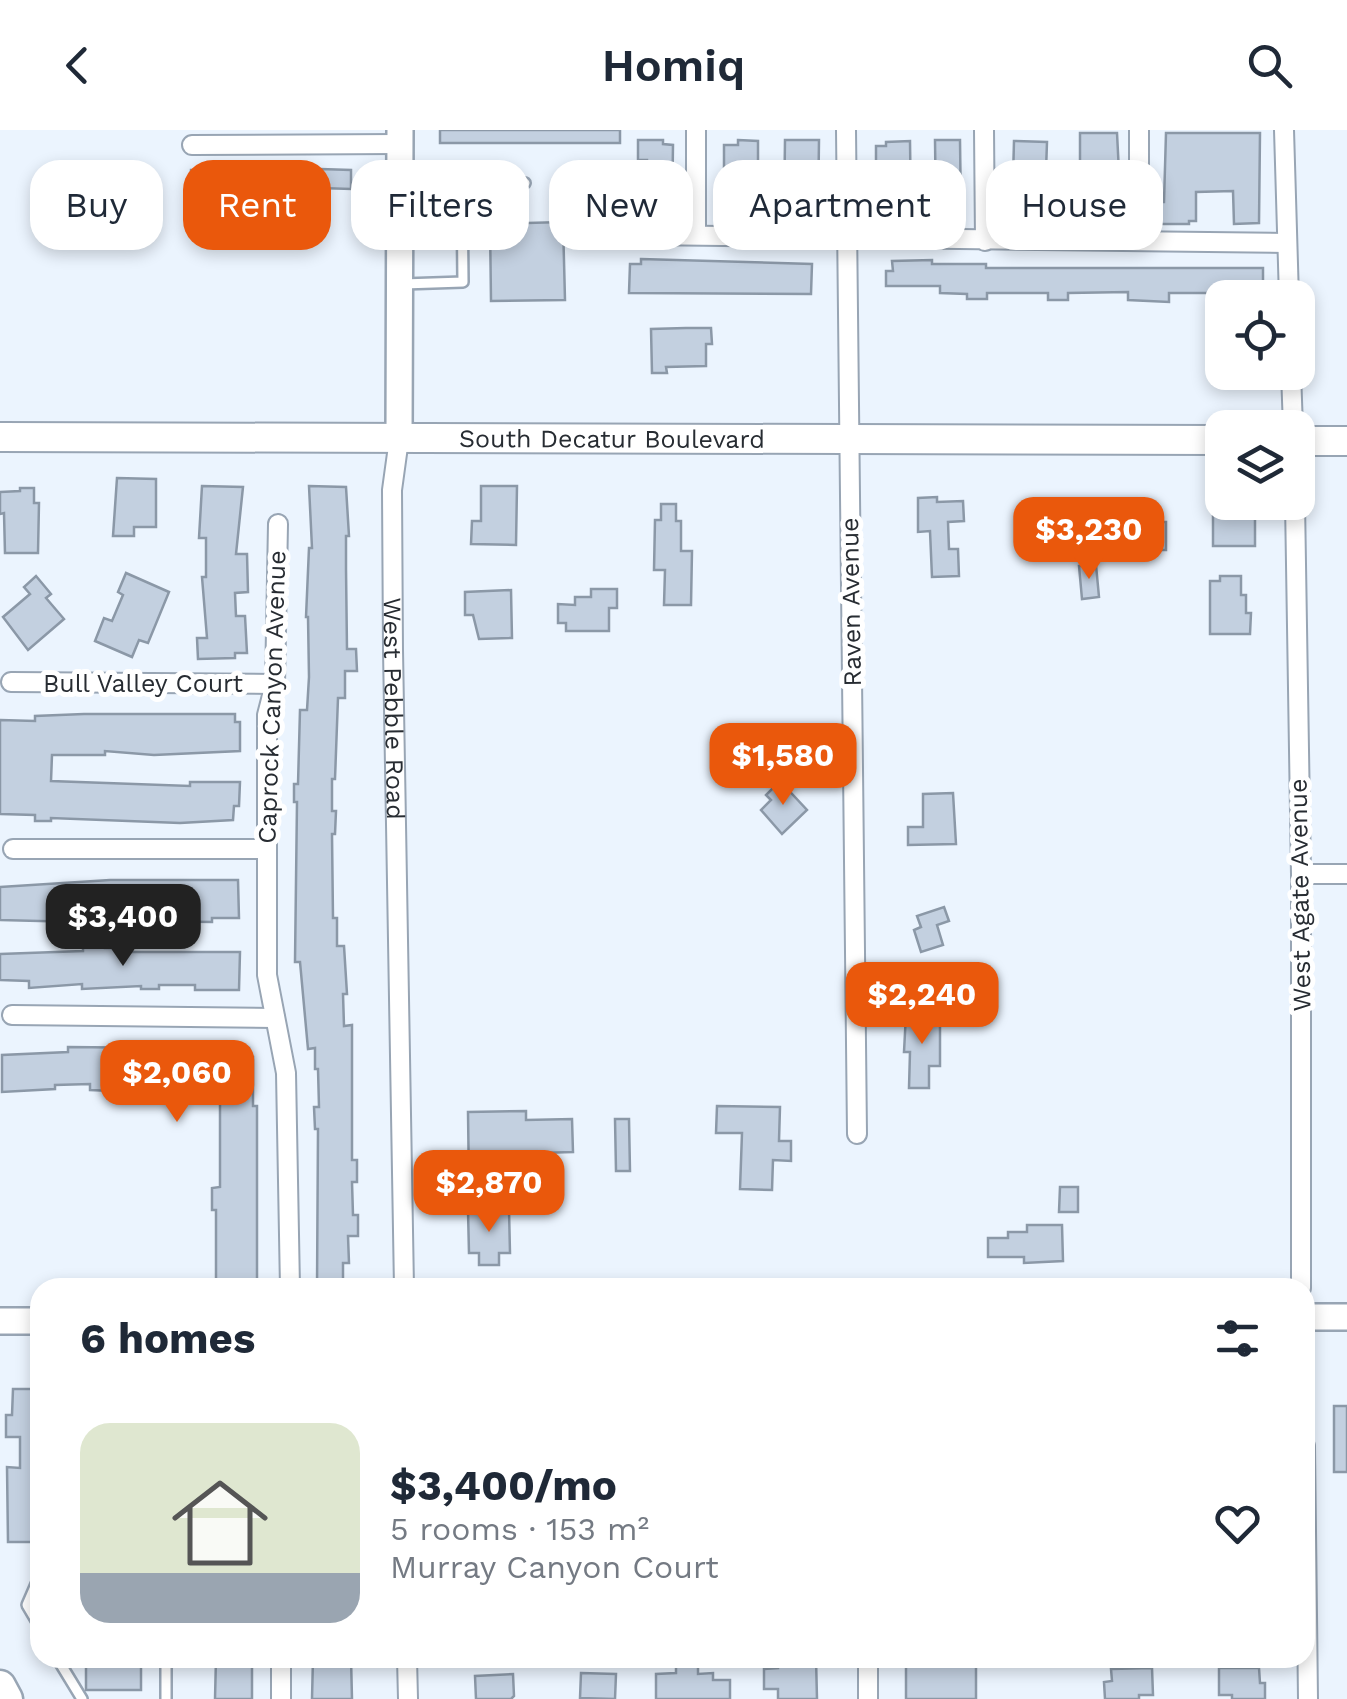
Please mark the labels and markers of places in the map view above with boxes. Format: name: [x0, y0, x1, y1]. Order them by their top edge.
pin: $3,230: [1008, 497, 1170, 582]
pin: $1,580: [702, 723, 864, 808]
pin: $3,400: [42, 884, 204, 969]
pin: $2,240: [841, 962, 1003, 1047]
pin: $2,060: [96, 1040, 258, 1125]
pin: $2,870: [408, 1150, 570, 1235]

